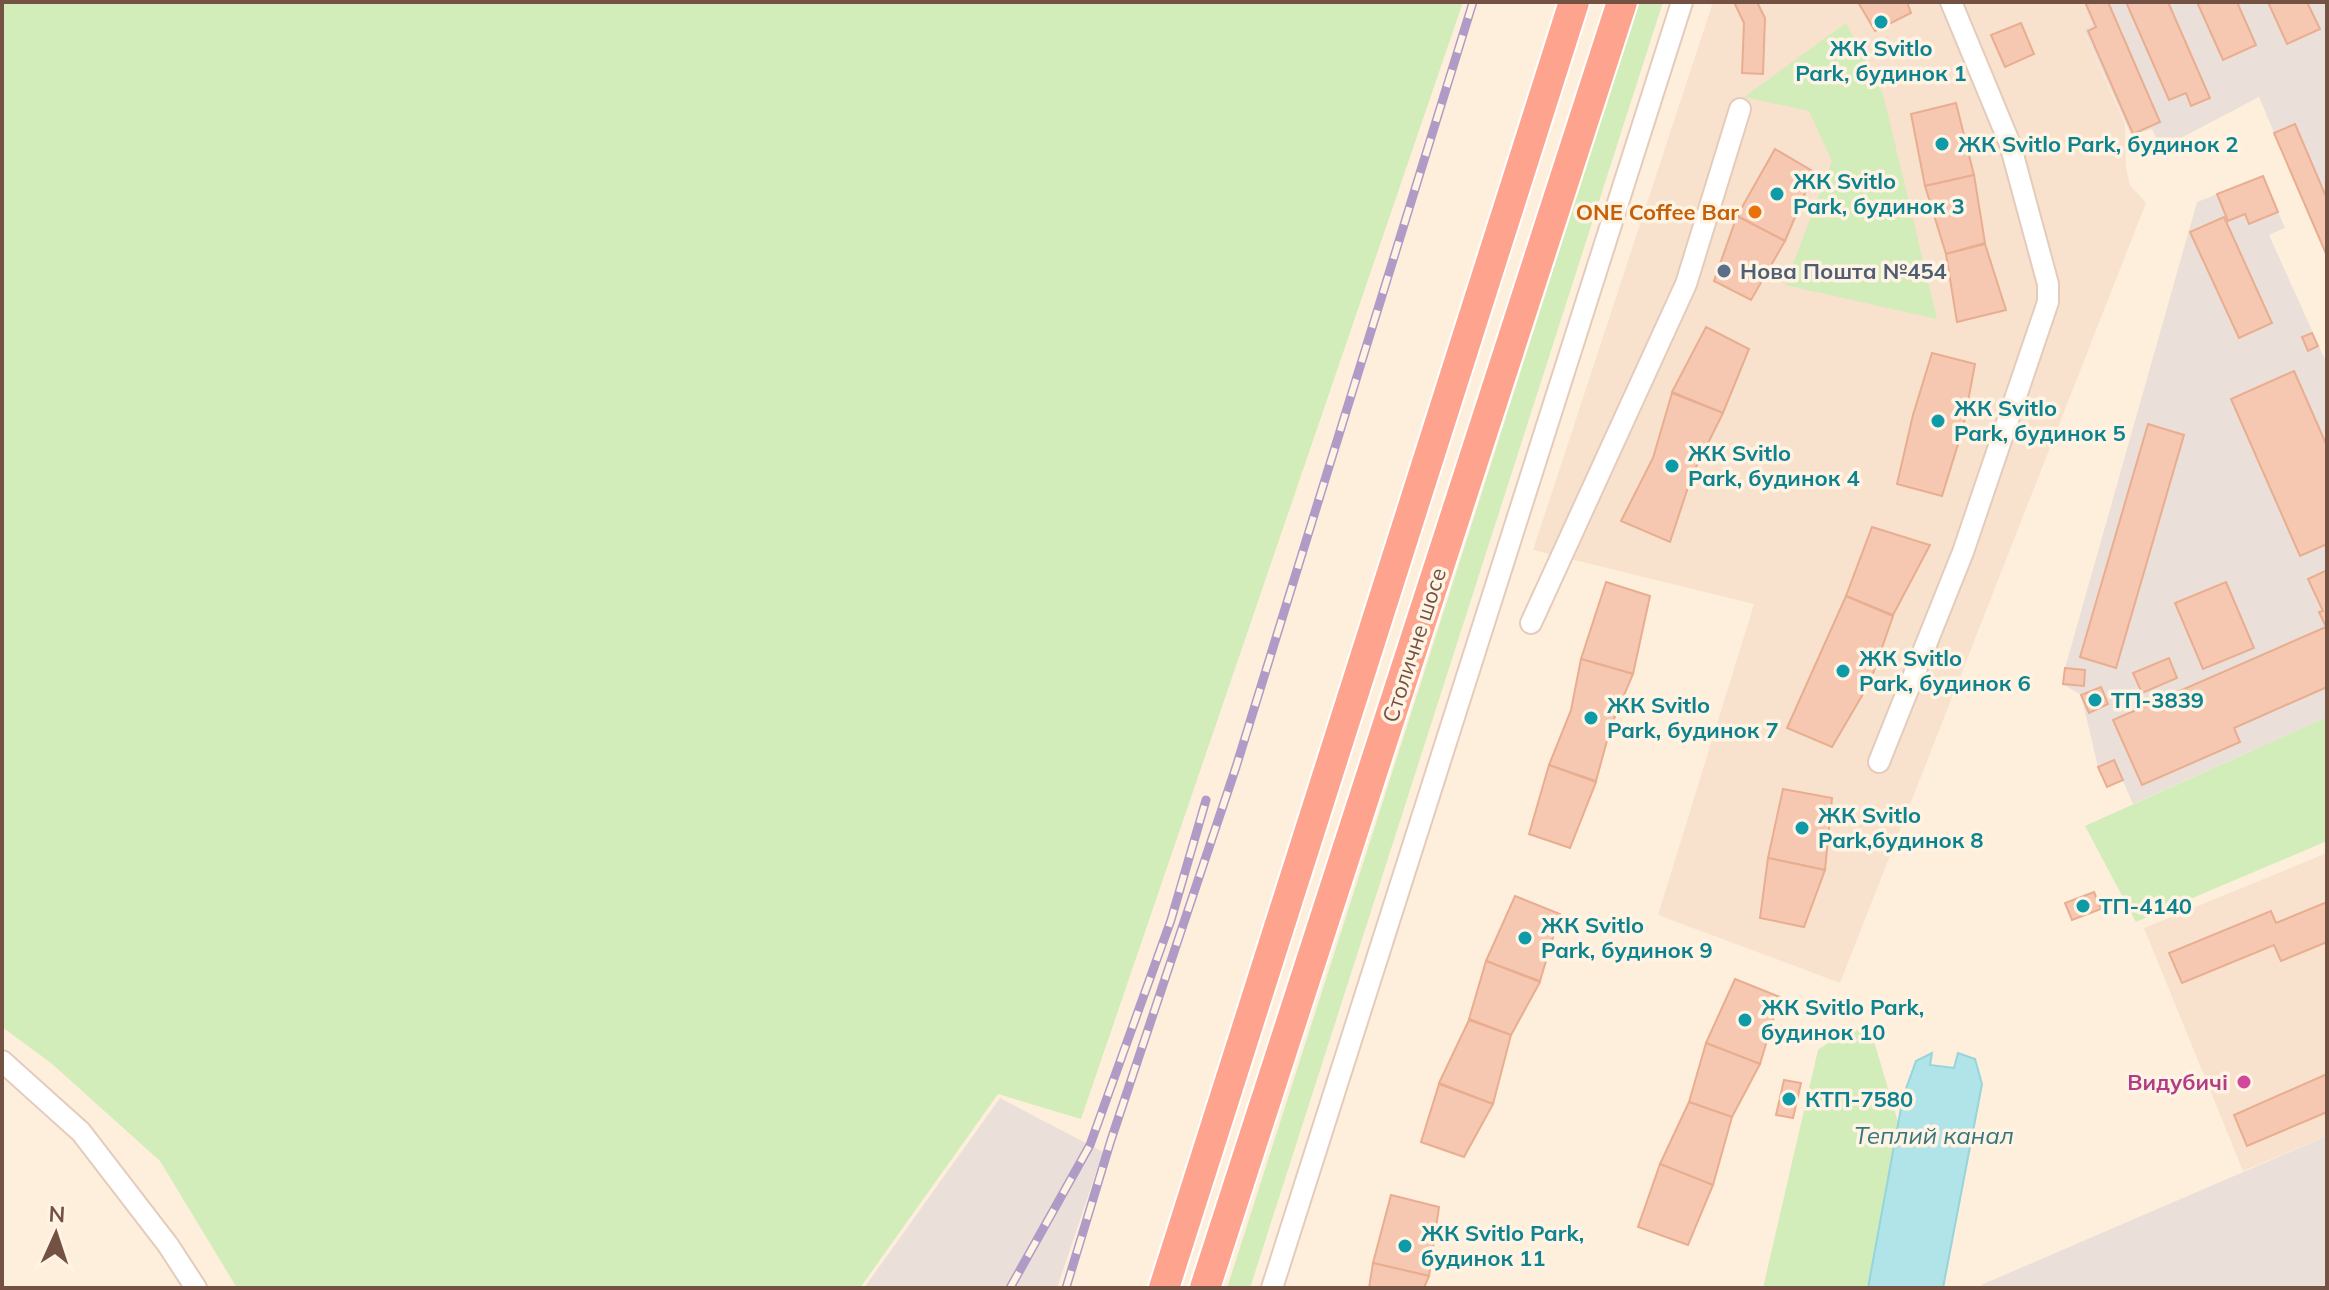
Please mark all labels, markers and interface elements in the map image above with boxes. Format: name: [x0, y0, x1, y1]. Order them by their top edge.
marker: ЖК Svitlo Park, будинок 1: [1872, 13, 1890, 31]
place label: ЖК Svitlo Park, будинок 1: [1795, 34, 1967, 87]
place label: ЖК Svitlo Park, будинок 2: [1958, 130, 2239, 158]
marker: ЖК Svitlo Park, будинок 2: [1933, 135, 1951, 153]
place label: ЖК Svitlo Park, будинок 3: [1793, 167, 1965, 220]
marker: ЖК Svitlo Park, будинок 3: [1768, 185, 1786, 203]
place label: ONE Coffee Bar: [1576, 198, 1739, 226]
marker: ONE Coffee Bar: [1746, 203, 1764, 221]
place label: Нова Пошта №454: [1740, 257, 1947, 285]
marker: Нова Пошта №454: [1715, 262, 1733, 280]
place label: ЖК Svitlo Park, будинок 5: [1954, 394, 2126, 447]
marker: ЖК Svitlo Park, будинок 5: [1929, 412, 1947, 430]
place label: ЖК Svitlo Park, будинок 4: [1688, 439, 1860, 492]
marker: ЖК Svitlo Park, будинок 4: [1663, 457, 1681, 475]
street label: Столичне шосе: [1376, 564, 1452, 726]
place label: ЖК Svitlo Park, будинок 6: [1859, 644, 2031, 697]
marker: ЖК Svitlo Park, будинок 6: [1834, 662, 1852, 680]
place label: ТП-3839: [2111, 686, 2204, 714]
place label: ЖК Svitlo Park, будинок 7: [1607, 691, 1779, 744]
marker: ТП-3839: [2086, 691, 2104, 709]
marker: ЖК Svitlo Park, будинок 7: [1582, 709, 1600, 727]
place label: ЖК Svitlo Park,будинок 8: [1818, 801, 1984, 854]
marker: ЖК Svitlo Park,будинок 8: [1793, 819, 1811, 837]
place label: ТП-4140: [2099, 892, 2192, 920]
marker: ТП-4140: [2074, 897, 2092, 915]
place label: ЖК Svitlo Park, будинок 9: [1541, 911, 1713, 964]
marker: ЖК Svitlo Park, будинок 9: [1516, 929, 1534, 947]
place label: ЖК Svitlo Park, будинок 10: [1761, 993, 1924, 1046]
marker: ЖК Svitlo Park, будинок 10: [1736, 1011, 1754, 1029]
place label: Видубичі: [2127, 1068, 2228, 1096]
marker: Видубичі: [2235, 1073, 2253, 1091]
place label: КТП-7580: [1805, 1085, 1913, 1113]
marker: КТП-7580: [1780, 1090, 1798, 1108]
water label: Теплий канал: [1854, 1120, 2014, 1150]
north arrow: [16, 1194, 96, 1274]
text: N: [48, 1200, 66, 1228]
place label: ЖК Svitlo Park, будинок 11: [1421, 1219, 1584, 1272]
marker: ЖК Svitlo Park, будинок 11: [1396, 1237, 1414, 1255]

